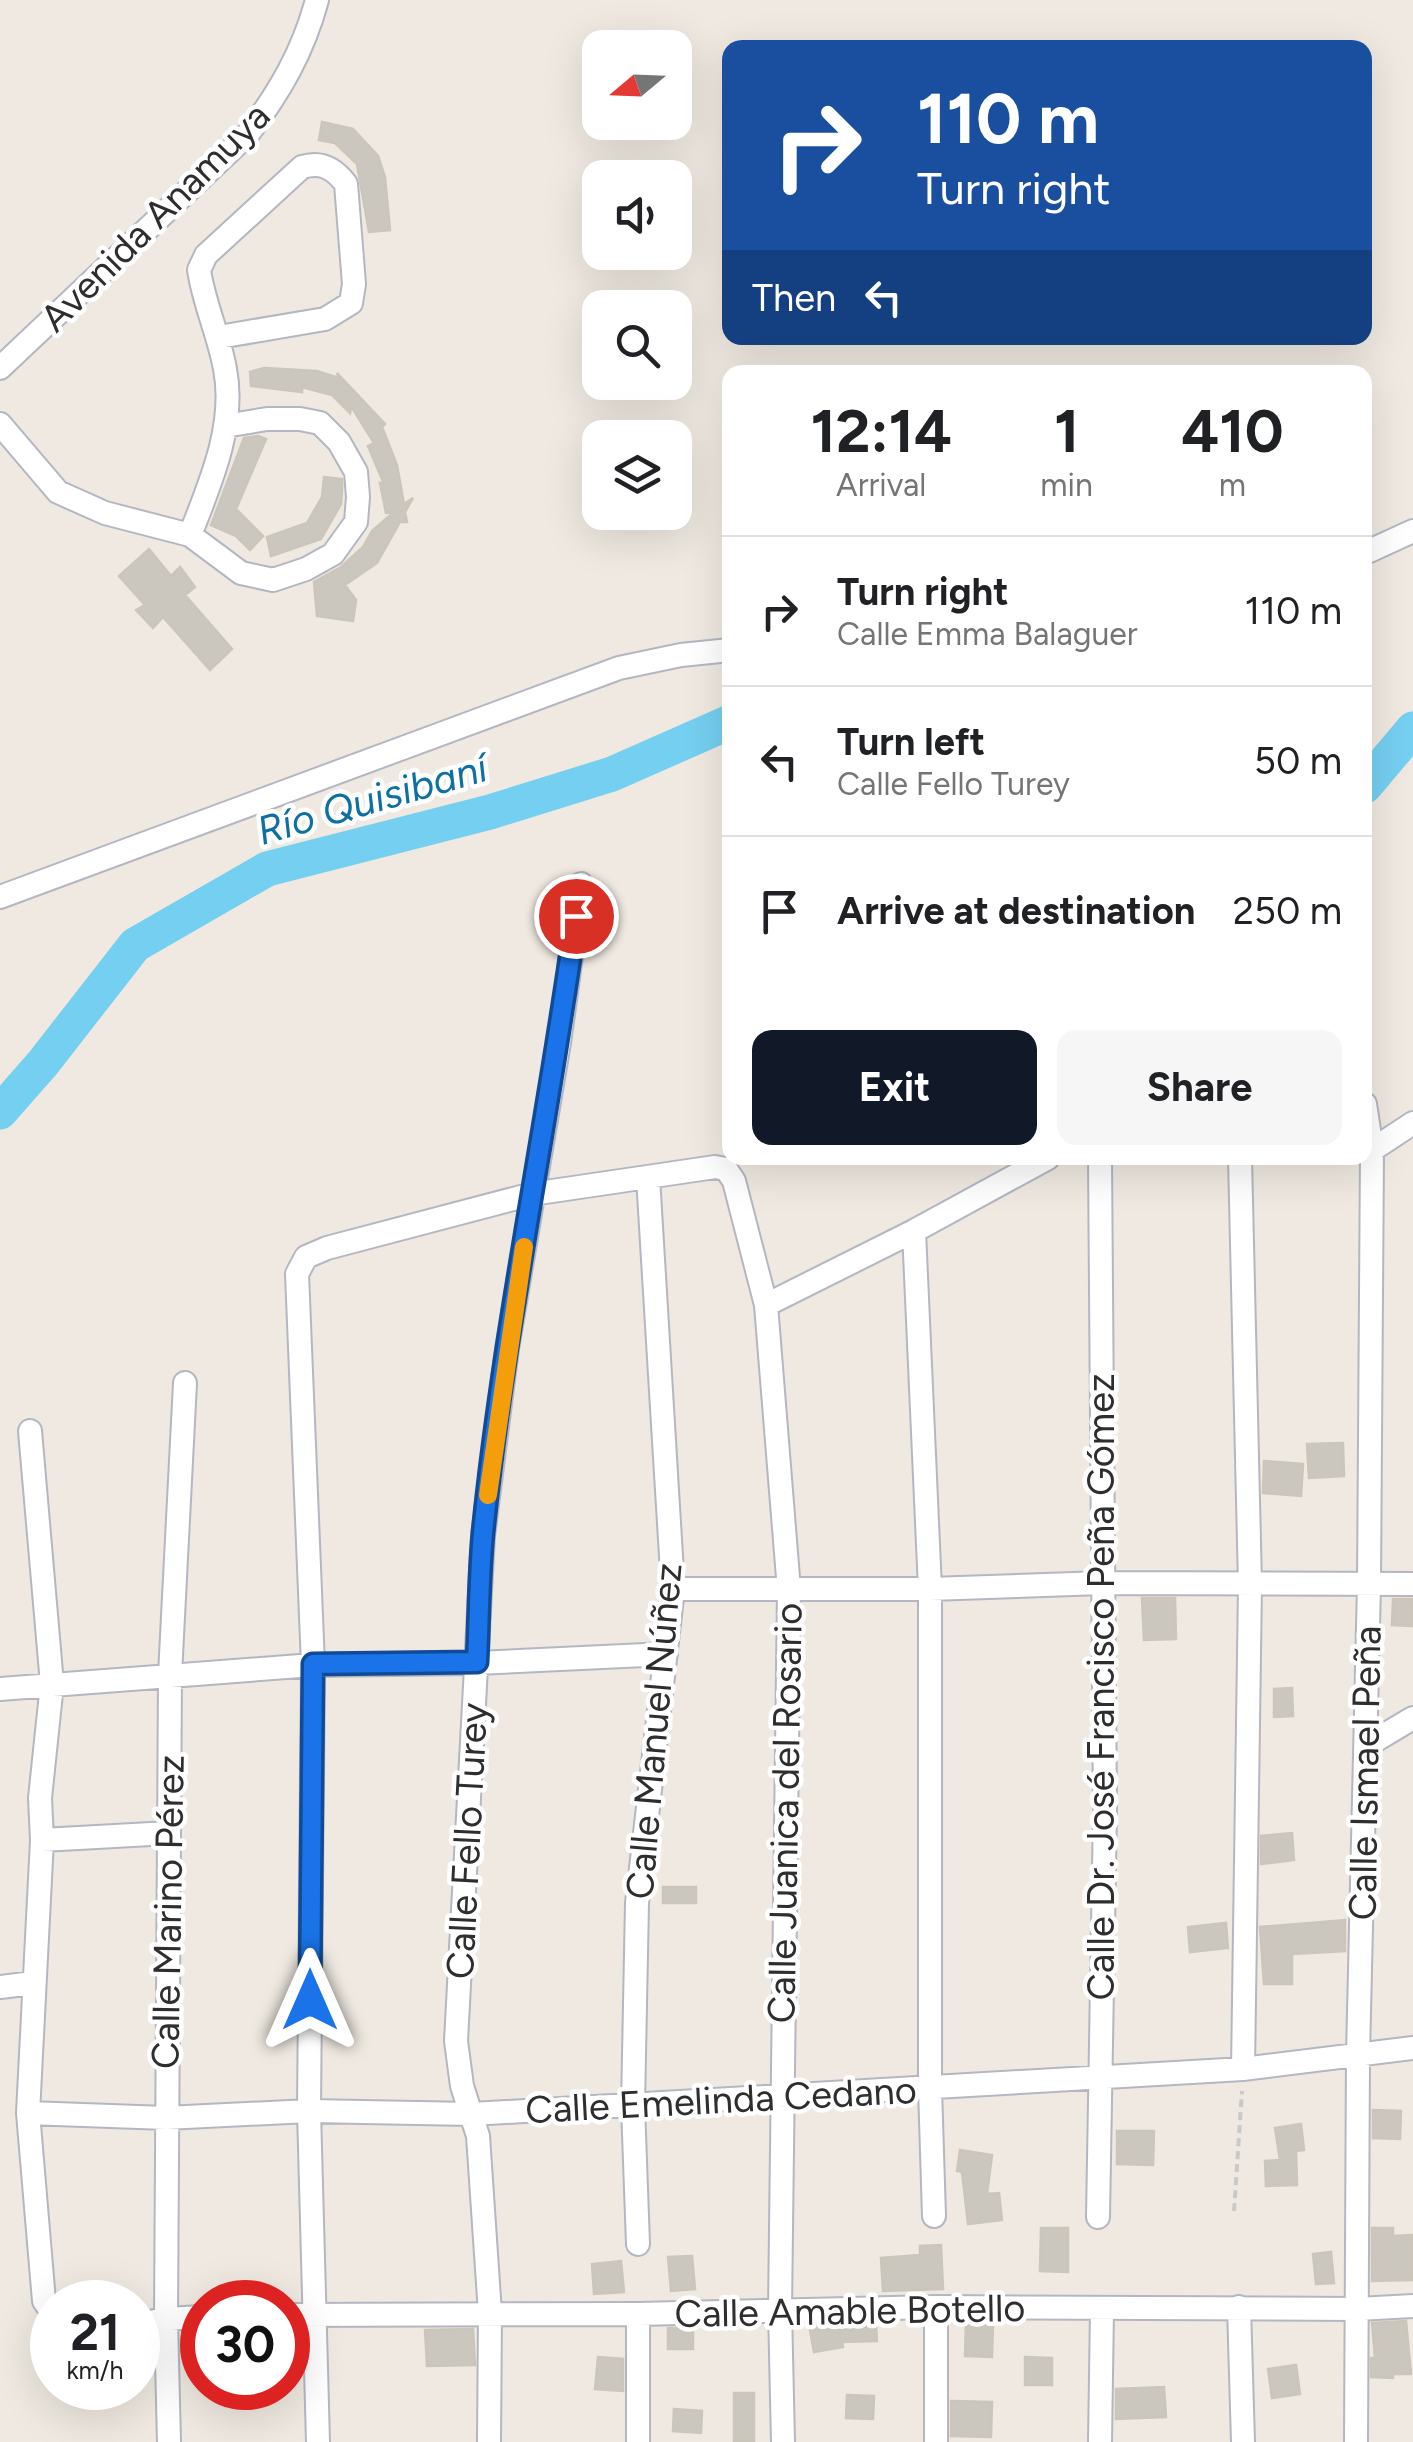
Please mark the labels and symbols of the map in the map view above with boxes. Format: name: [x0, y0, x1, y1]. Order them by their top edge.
north arrow: [582, 30, 692, 140]
street label: Avenida Anamuya: [31, 93, 279, 341]
water label: Río Quisibaní: [251, 742, 497, 855]
pin: [534, 874, 619, 959]
street label: Calle Dr. José Francisco Peña Gómez: [1078, 1373, 1124, 2001]
street label: Calle Manuel Núñez: [616, 1561, 692, 1901]
street label: Calle Juanica del Rosario: [758, 1602, 812, 2024]
street label: Calle Ismael Peña: [1339, 1625, 1391, 1921]
street label: Calle Fello Turey: [437, 1702, 497, 1980]
street label: Calle Marino Pérez: [142, 1755, 194, 2069]
position arrow: [258, 1948, 362, 2052]
street label: Calle Emelinda Cedano: [524, 2067, 918, 2133]
speed limit sign: 30: [180, 2280, 310, 2410]
street label: Calle Amable Botello: [674, 2285, 1026, 2337]

